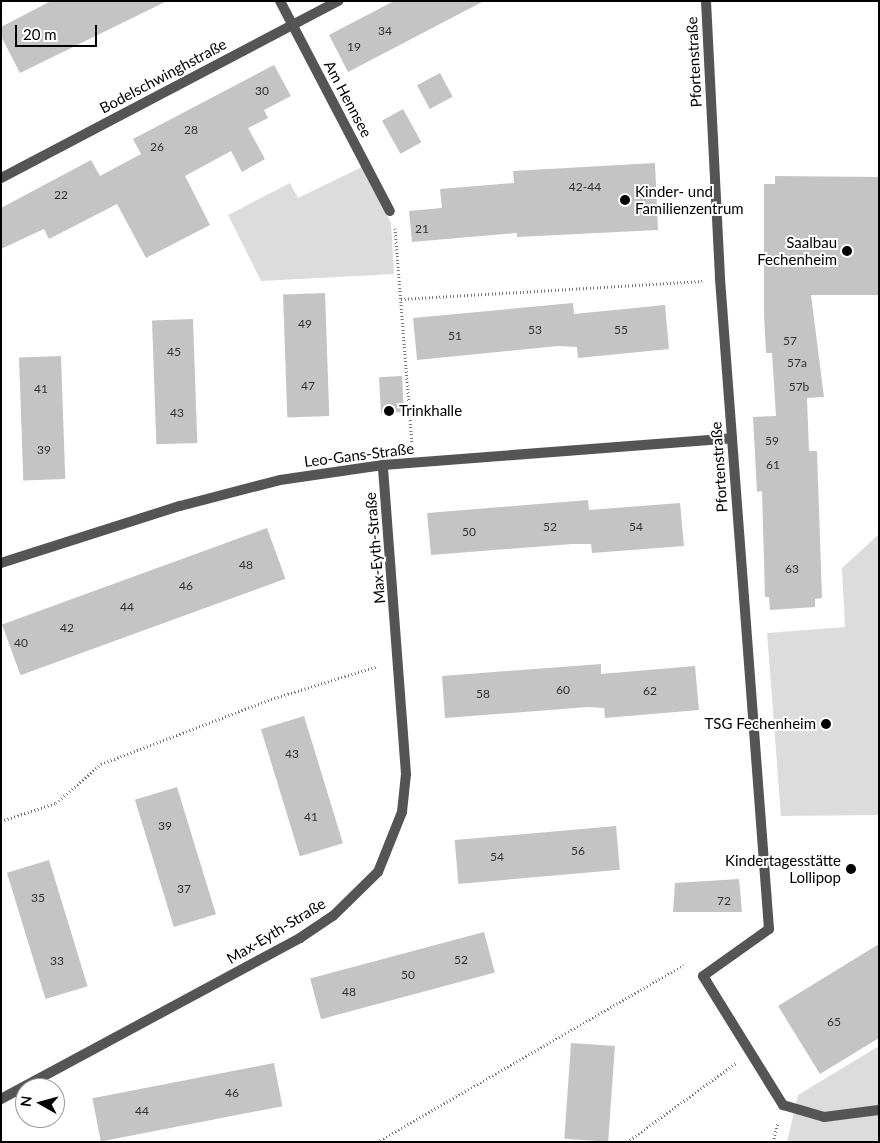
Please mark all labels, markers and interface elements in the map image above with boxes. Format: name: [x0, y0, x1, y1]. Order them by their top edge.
scale bar: [18, 15, 100, 47]
street label: Pfortenstraße: [683, 16, 705, 108]
house number: 34: [378, 24, 392, 38]
text: 20 m: [23, 25, 57, 43]
street label: Bodelschwinghstraße: [96, 35, 230, 117]
house number: 19: [347, 40, 361, 54]
street label: Am Hennsee: [320, 57, 376, 141]
house number: 30: [255, 84, 269, 98]
house number: 28: [184, 123, 198, 137]
house number: 26: [150, 140, 164, 154]
house number: 42-44: [569, 180, 601, 194]
place label: Kinder- und Familienzentrum: [635, 182, 744, 217]
house number: 22: [54, 188, 68, 202]
marker: Kinder- und Familienzentrum: [619, 194, 631, 206]
house number: 21: [415, 222, 429, 236]
place label: Saalbau Fechenheim: [757, 233, 837, 268]
marker: Saalbau Fechenheim: [841, 245, 853, 257]
house number: 49: [298, 317, 312, 331]
house number: 53: [528, 323, 542, 337]
house number: 55: [614, 323, 628, 337]
house number: 51: [448, 329, 462, 343]
house number: 57: [783, 334, 797, 348]
house number: 45: [167, 345, 181, 359]
house number: 57a: [787, 356, 807, 370]
house number: 47: [301, 379, 315, 393]
house number: 57b: [789, 380, 809, 394]
house number: 41: [34, 382, 48, 396]
place label: Trinkhalle: [399, 402, 462, 420]
marker: Trinkhalle: [383, 405, 395, 417]
house number: 43: [170, 406, 184, 420]
street label: Pfortenstraße: [707, 421, 731, 513]
house number: 59: [765, 434, 779, 448]
street label: Leo-Gans-Straße: [303, 439, 415, 471]
house number: 39: [37, 443, 51, 457]
house number: 61: [766, 458, 780, 472]
street label: Max-Eyth-Straße: [361, 491, 389, 605]
house number: 52: [543, 520, 557, 534]
house number: 54: [629, 520, 643, 534]
house number: 50: [462, 525, 476, 539]
house number: 48: [239, 558, 253, 572]
house number: 63: [785, 562, 799, 576]
house number: 46: [179, 579, 193, 593]
house number: 44: [120, 600, 134, 614]
house number: 42: [60, 621, 74, 635]
house number: 40: [14, 636, 28, 650]
house number: 60: [556, 683, 570, 697]
house number: 62: [643, 684, 657, 698]
house number: 58: [476, 687, 490, 701]
place label: TSG Fechenheim: [704, 715, 816, 733]
marker: TSG Fechenheim: [820, 718, 832, 730]
house number: 43: [285, 747, 299, 761]
house number: 41: [304, 810, 318, 824]
house number: 39: [158, 819, 172, 833]
house number: 56: [571, 844, 585, 858]
house number: 54: [490, 850, 504, 864]
place label: Kindertagesstätte Lollipop: [725, 851, 841, 886]
marker: Kindertagesstätte Lollipop: [845, 863, 857, 875]
house number: 37: [177, 882, 191, 896]
house number: 35: [31, 891, 45, 905]
street label: Max-Eyth-Straße: [223, 894, 329, 968]
house number: 72: [717, 894, 731, 908]
house number: 52: [454, 953, 468, 967]
house number: 33: [50, 954, 64, 968]
house number: 50: [401, 968, 415, 982]
house number: 48: [342, 985, 356, 999]
house number: 65: [827, 1015, 841, 1029]
north arrow: [15, 1078, 65, 1128]
house number: 46: [225, 1086, 239, 1100]
text: N: [17, 1095, 35, 1108]
house number: 44: [135, 1104, 149, 1118]

